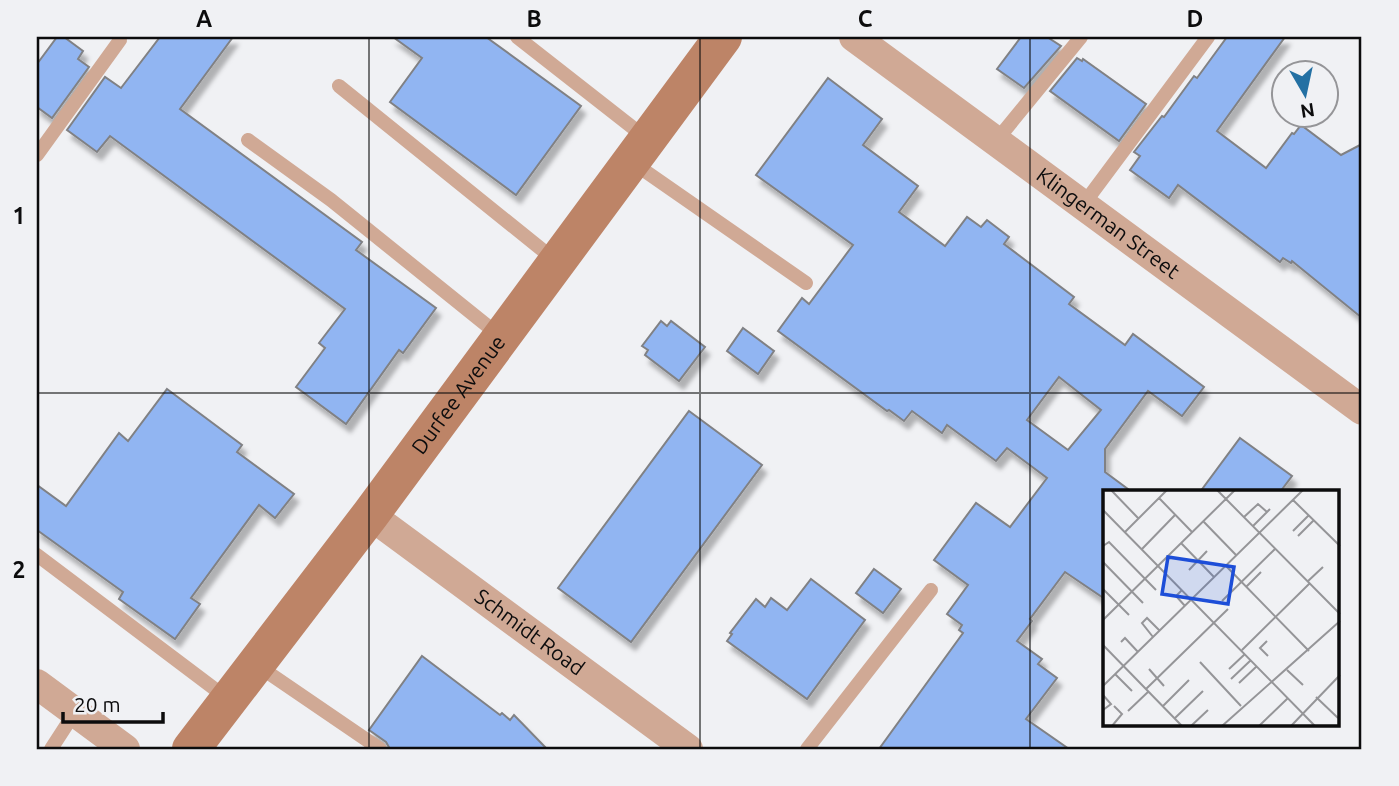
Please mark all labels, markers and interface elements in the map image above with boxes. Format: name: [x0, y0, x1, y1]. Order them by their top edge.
text: A: [196, 6, 212, 31]
text: B: [526, 6, 542, 31]
text: C: [858, 6, 873, 31]
text: D: [1187, 6, 1203, 31]
north arrow: [1270, 60, 1340, 130]
text: N: [1299, 99, 1316, 123]
street label: Klingerman Street: [1032, 162, 1185, 283]
text: 1: [13, 203, 25, 228]
street label: Durfee Avenue: [406, 330, 510, 458]
inset map: [1103, 490, 1340, 726]
text: 2: [13, 557, 25, 582]
street label: Schmidt Road: [471, 583, 589, 680]
scale bar: [63, 681, 163, 725]
text: 20 m: [74, 692, 121, 716]

